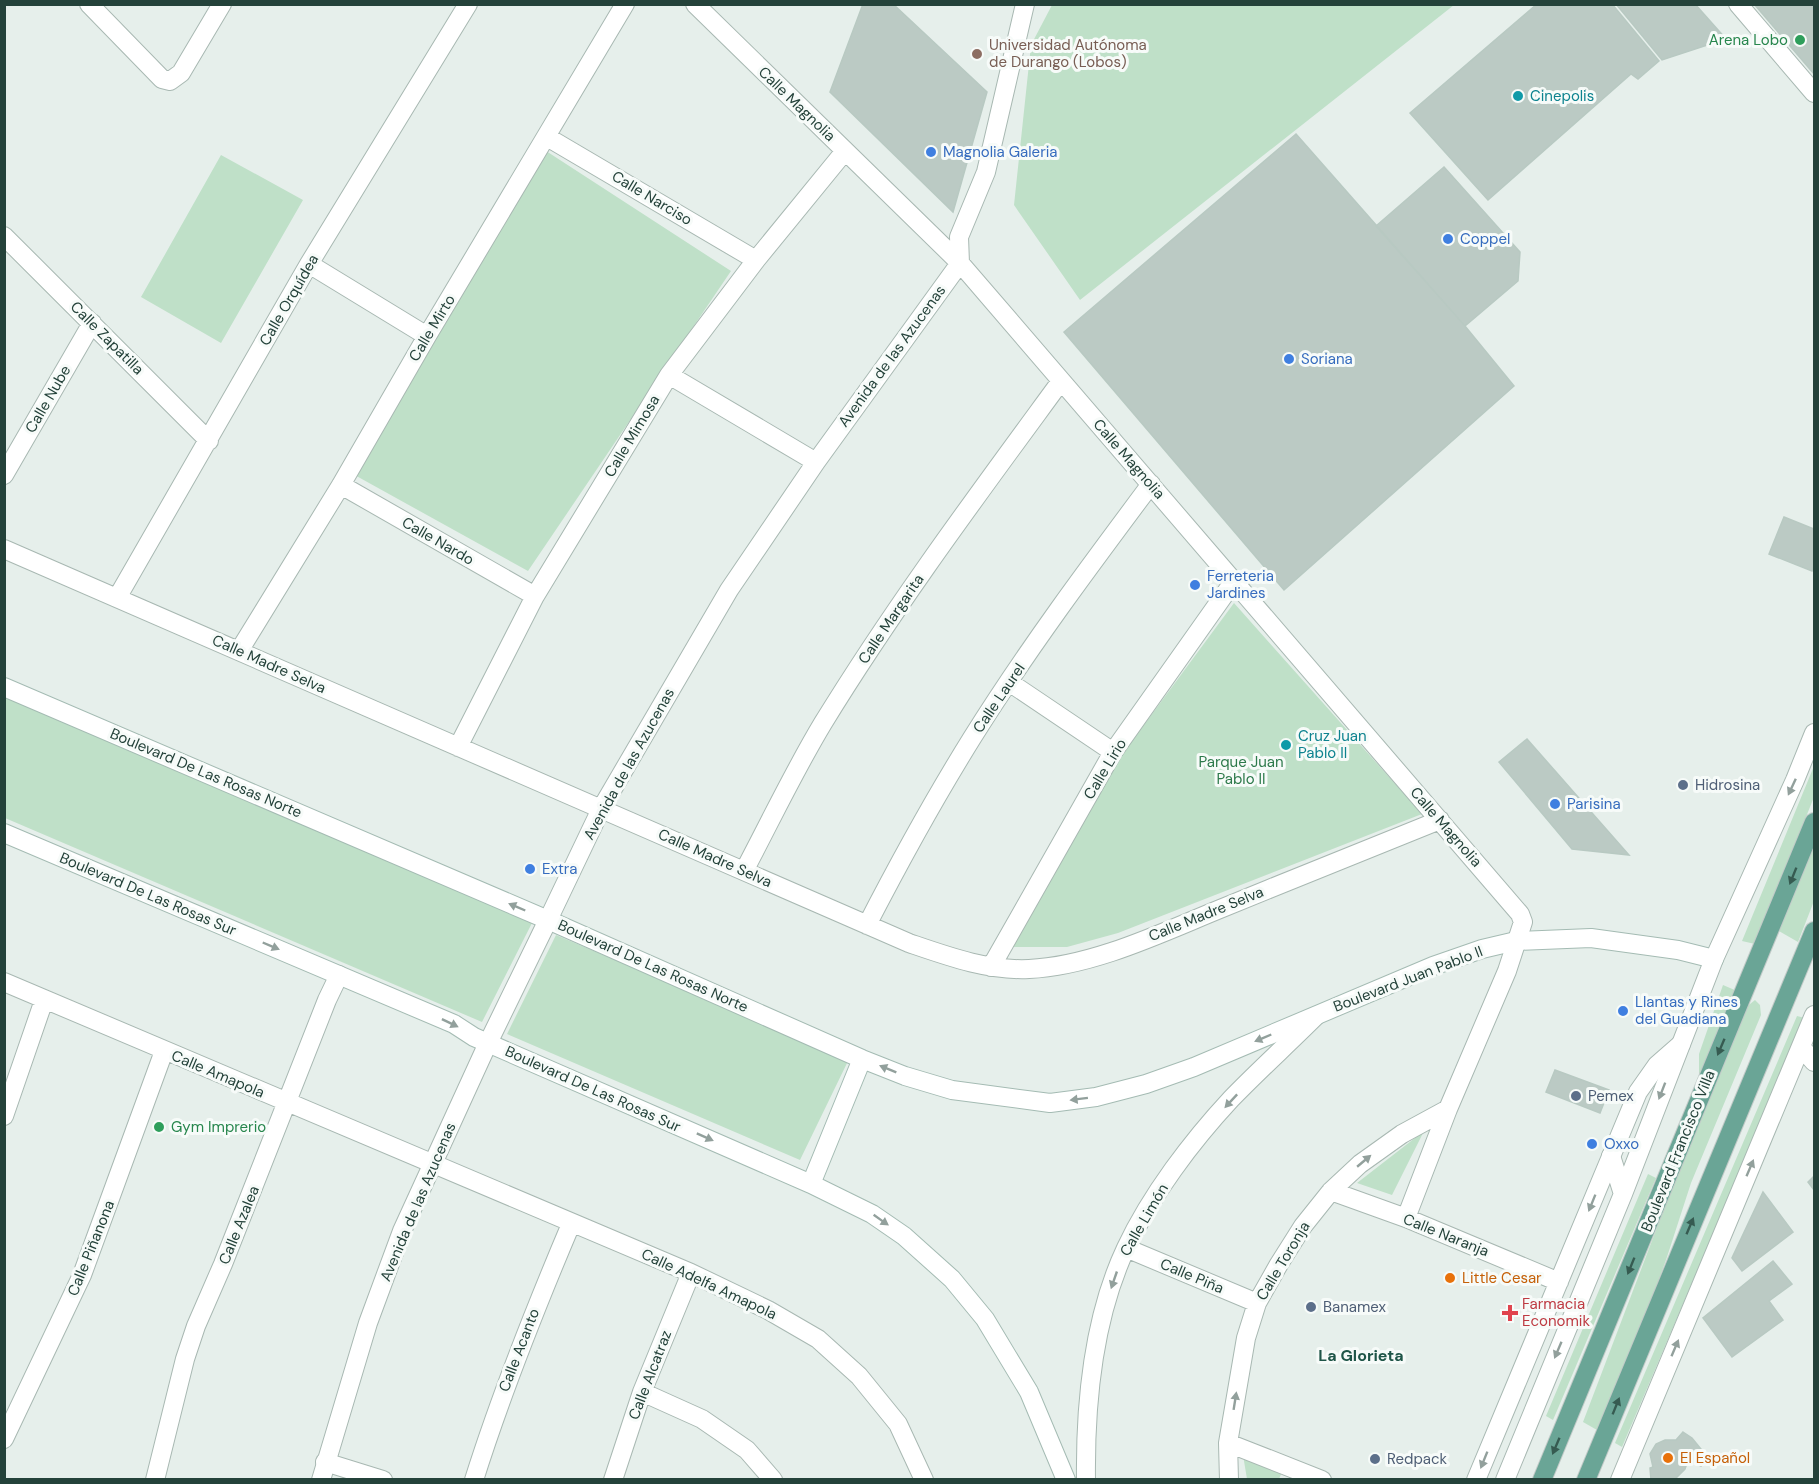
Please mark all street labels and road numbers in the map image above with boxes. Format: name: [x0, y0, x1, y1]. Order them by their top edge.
street label: Calle Magnolia: [754, 62, 840, 146]
street label: Calle Narciso: [608, 166, 696, 230]
street label: Calle Orquídea: [255, 251, 323, 349]
street label: Avenida de las Azucenas: [834, 281, 950, 431]
street label: Calle Mirto: [404, 291, 460, 365]
street label: Calle Zapatilla: [66, 297, 148, 379]
street label: Calle Nube: [21, 362, 75, 436]
street label: Calle Mimosa: [600, 391, 664, 481]
street label: Calle Magnolia: [1089, 415, 1169, 503]
street label: Calle Nardo: [398, 512, 478, 570]
street label: Calle Margarita: [854, 570, 928, 668]
street label: Calle Madre Selva: [209, 630, 329, 698]
street label: Calle Laurel: [968, 659, 1030, 737]
street label: Avenida de las Azucenas: [579, 684, 679, 844]
street label: Boulevard De Las Rosas Norte: [107, 723, 305, 823]
street label: Calle Lirio: [1079, 735, 1131, 803]
street label: Calle Magnolia: [1406, 783, 1486, 871]
street label: Calle Madre Selva: [655, 824, 775, 892]
street label: Boulevard De Las Rosas Sur: [57, 848, 240, 941]
street label: Calle Madre Selva: [1146, 882, 1266, 946]
street label: Boulevard De Las Rosas Norte: [555, 915, 751, 1017]
street label: Boulevard Juan Pablo II: [1330, 941, 1486, 1017]
street label: Boulevard De Las Rosas Sur: [502, 1041, 684, 1137]
street label: Calle Amapola: [168, 1045, 268, 1103]
street label: Boulevard Francisco Villa: [1636, 1067, 1720, 1235]
street label: Avenida de las Azucenas: [375, 1119, 461, 1285]
street label: Calle Limón: [1115, 1180, 1173, 1260]
street label: Calle Azalea: [214, 1183, 264, 1267]
street label: Calle Piñanona: [63, 1197, 119, 1299]
street label: Calle Naranja: [1400, 1209, 1492, 1261]
street label: Calle Toronja: [1252, 1218, 1314, 1304]
street label: Calle Adelfa Amapola: [638, 1244, 780, 1324]
street label: Calle Piña: [1157, 1254, 1227, 1298]
street label: Calle Acanto: [494, 1305, 544, 1394]
street label: Calle Alcatraz: [624, 1327, 676, 1423]

